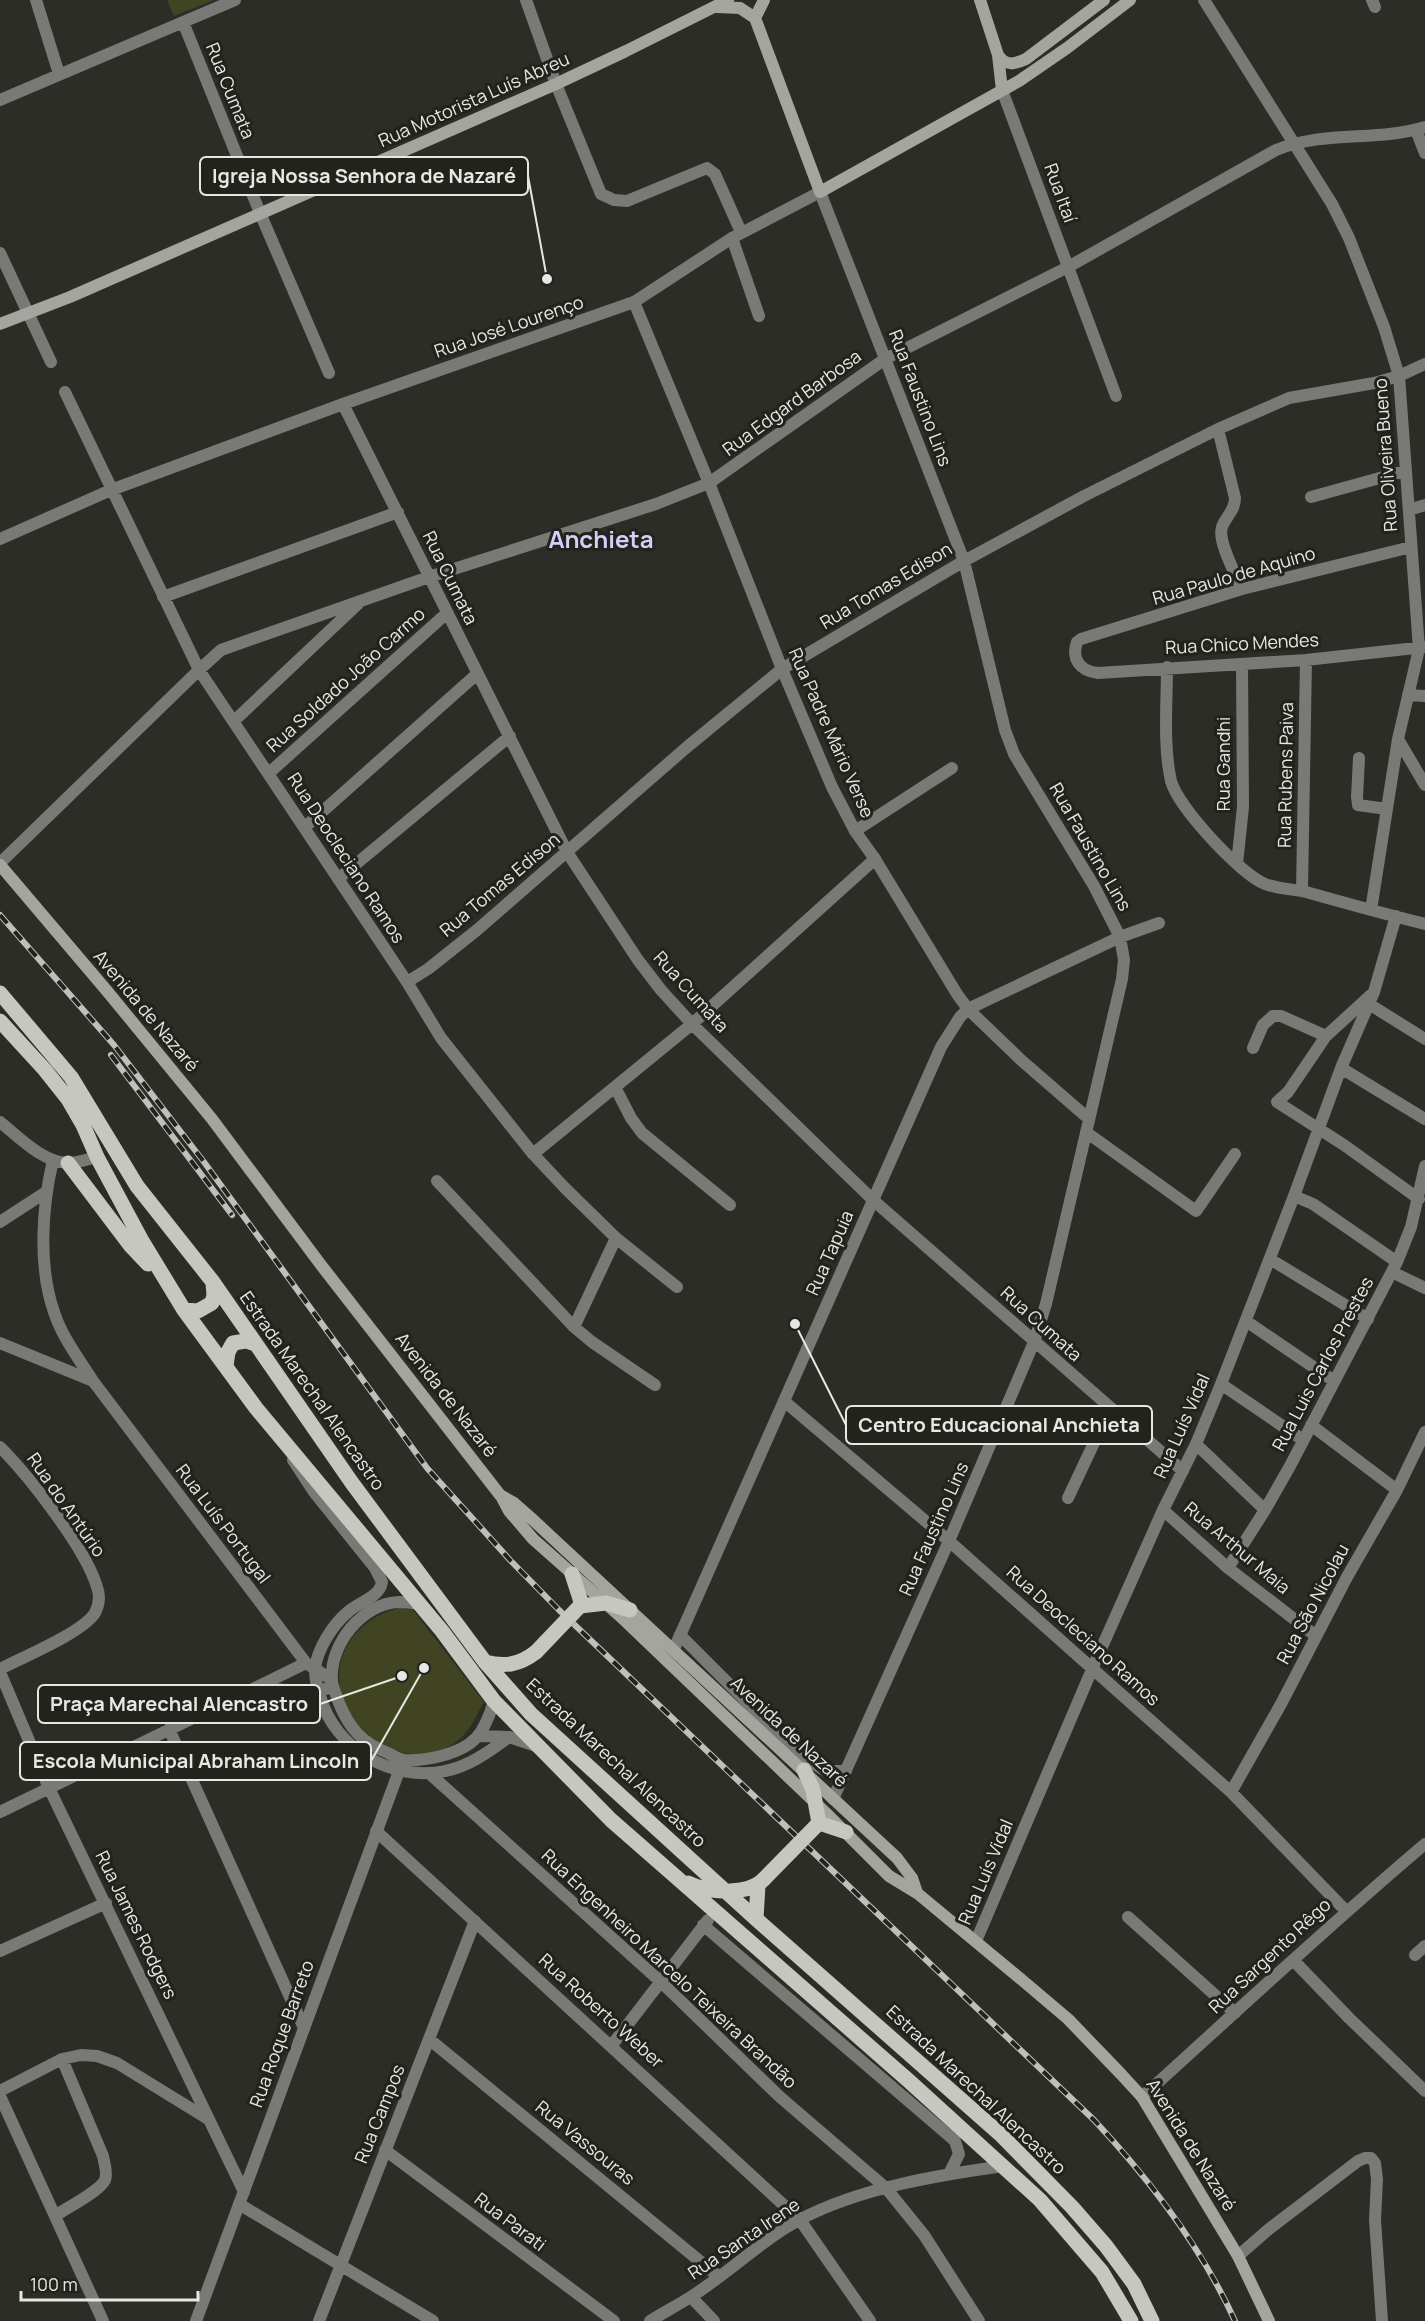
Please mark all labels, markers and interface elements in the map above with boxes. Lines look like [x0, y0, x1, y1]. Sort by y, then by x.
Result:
street label: Rua Cumata [201, 39, 261, 142]
street label: Rua Motorista Luís Abreu [374, 46, 573, 152]
callout: Igreja Nossa Senhora de Nazaré [200, 157, 528, 195]
street label: Rua Itaí [1039, 160, 1083, 226]
text: Igreja Nossa Senhora de Nazaré [212, 162, 516, 189]
street label: Rua José Lourenço [431, 289, 586, 363]
street label: Rua Faustino Lins [884, 326, 958, 469]
street label: Rua Edgard Barbosa [717, 344, 866, 461]
street label: Rua Oliveira Bueno [1368, 378, 1402, 533]
district label: Anchieta [548, 522, 654, 555]
street label: Rua Cumata [418, 527, 484, 629]
street label: Rua Tomas Edison [815, 536, 956, 634]
street label: Rua Paulo de Aquino [1150, 540, 1318, 610]
street label: Rua Soldado João Carmo [261, 602, 430, 757]
street label: Rua Chico Mendes [1164, 627, 1319, 659]
street label: Rua Padre Mário Verse [784, 644, 880, 821]
street label: Rua Rubens Paiva [1272, 702, 1298, 848]
street label: Rua Gandhi [1211, 717, 1235, 811]
street label: Rua Deocleciano Ramos [283, 768, 411, 947]
street label: Rua Faustino Lins [1044, 778, 1137, 915]
street label: Rua Tomas Edison [434, 827, 564, 942]
street label: Avenida de Nazaré [89, 944, 205, 1076]
street label: Rua Cumata [649, 946, 735, 1037]
street label: Rua Tapuia [800, 1206, 858, 1299]
street label: Rua Luis Carlos Prestes [1266, 1272, 1378, 1455]
street label: Rua Cumata [996, 1280, 1087, 1366]
street label: Estrada Marechal Alencastro [235, 1286, 391, 1495]
street label: Avenida de Nazaré [391, 1327, 503, 1462]
street label: Rua Luís Vidal [1147, 1369, 1215, 1482]
callout: Centro Educacional Anchieta [846, 1406, 1152, 1444]
text: Centro Educacional Anchieta [858, 1411, 1140, 1438]
street label: Rua do Antúrio [22, 1448, 112, 1561]
street label: Rua Faustino Lins [893, 1458, 973, 1599]
street label: Rua Luís Portugal [171, 1459, 277, 1588]
street label: Rua Arthur Maia [1180, 1496, 1296, 1599]
street label: Rua São Nicolau [1270, 1539, 1354, 1668]
street label: Rua Deocleciano Ramos [1002, 1560, 1166, 1711]
street label: Avenida de Nazaré [726, 1671, 853, 1792]
street label: Estrada Marechal Alencastro [522, 1672, 712, 1852]
callout: Praça Marechal Alencastro [38, 1685, 320, 1723]
text: Praça Marechal Alencastro [50, 1690, 308, 1717]
callout: Escola Municipal Abraham Lincoln [20, 1742, 371, 1780]
text: Escola Municipal Abraham Lincoln [33, 1747, 359, 1774]
street label: Rua Luís Vidal [952, 1815, 1018, 1928]
street label: Rua Engenheiro Marcelo Teixeira Brandão [537, 1843, 803, 2093]
street label: Rua James Rodgers [91, 1846, 183, 2003]
street label: Rua Sargento Rêgo [1203, 1892, 1336, 2018]
street label: Rua Roberto Weber [534, 1948, 670, 2073]
street label: Rua Roque Barreto [243, 1957, 319, 2111]
street label: Estrada Marechal Alencastro [882, 1999, 1072, 2179]
street label: Rua Campos [348, 2061, 410, 2167]
street label: Avenida de Nazaré [1141, 2074, 1242, 2215]
street label: Rua Vassouras [531, 2095, 640, 2190]
street label: Rua Parati [470, 2186, 551, 2256]
street label: Rua Santa Irene [683, 2192, 804, 2285]
scale bar [21, 2264, 198, 2302]
text: 100 m [30, 2272, 78, 2296]

